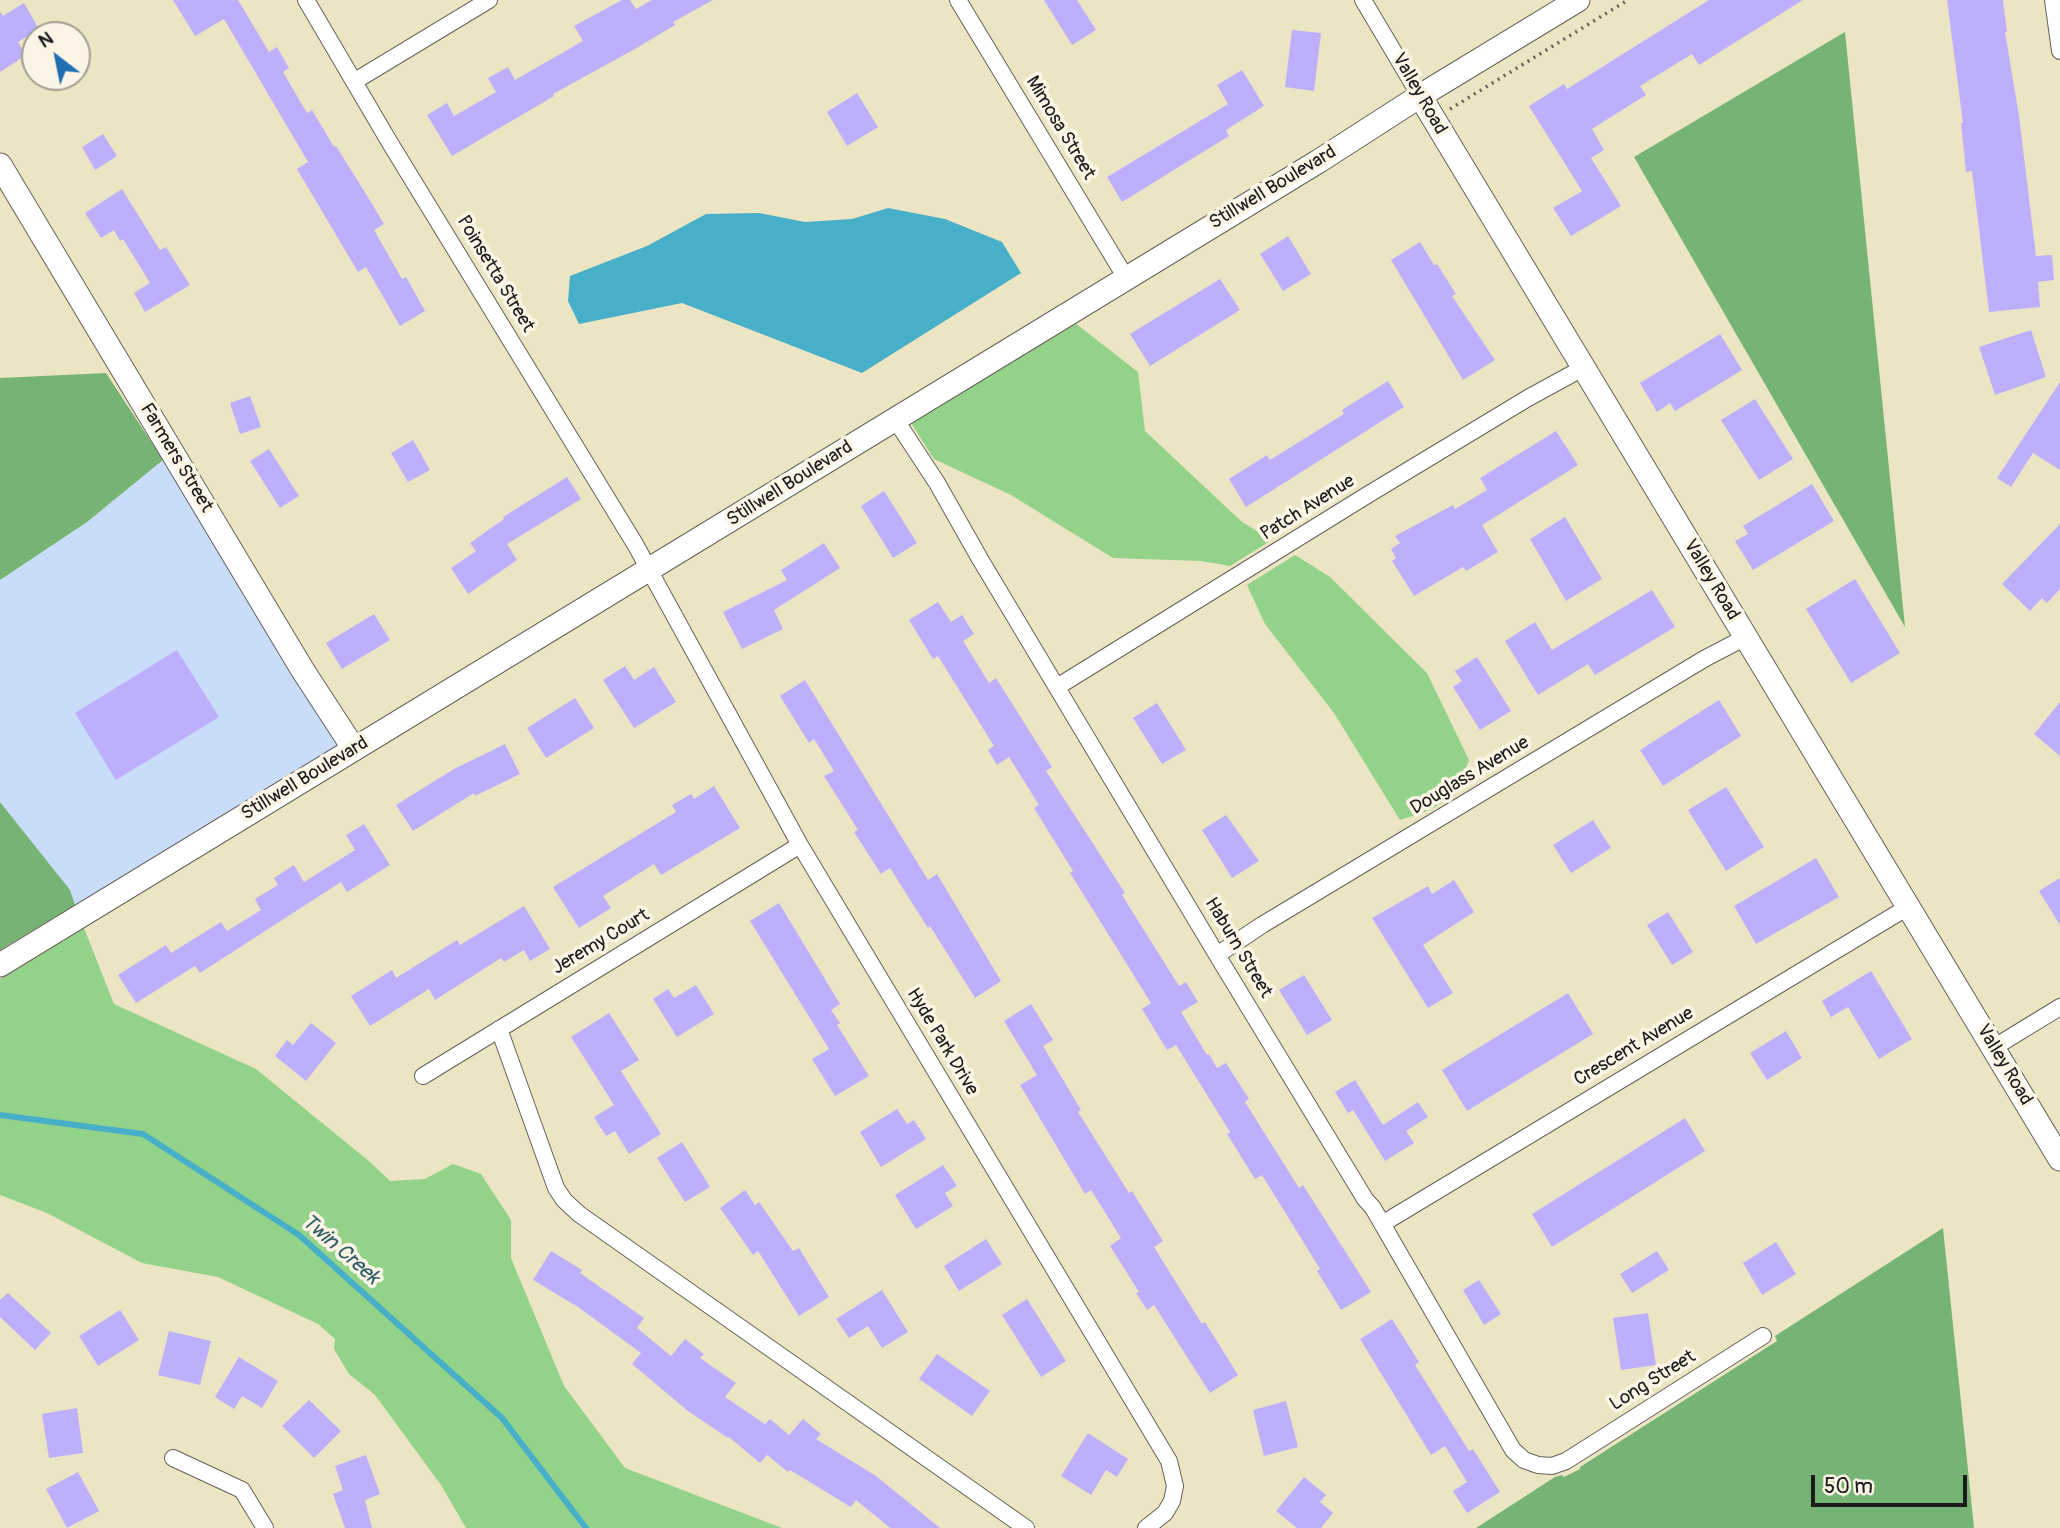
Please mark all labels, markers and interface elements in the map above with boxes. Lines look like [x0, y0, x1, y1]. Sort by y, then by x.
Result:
north arrow [21, 21, 91, 91]
text: N [34, 26, 58, 53]
street label: Valley Road [1387, 49, 1451, 139]
street label: Mimosa Street [1020, 72, 1100, 184]
street label: Stillwell Boulevard [1205, 141, 1341, 235]
street label: Poinsetta Street [451, 212, 539, 336]
street label: Farmers Street [135, 399, 217, 517]
street label: Stillwell Boulevard [723, 436, 857, 532]
street label: Patch Avenue [1257, 470, 1359, 546]
street label: Valley Road [1678, 535, 1744, 625]
street label: Stillwell Boulevard [237, 732, 373, 826]
street label: Douglass Avenue [1407, 732, 1533, 820]
street label: Haburn Street [1199, 894, 1277, 1002]
street label: Jeremy Court [548, 904, 654, 980]
street label: Hyde Park Drive [901, 984, 983, 1100]
street label: Crescent Avenue [1570, 1002, 1698, 1092]
street label: Valley Road [1971, 1020, 2037, 1110]
water label: Twin Creek [296, 1209, 384, 1291]
street label: Long Street [1606, 1346, 1700, 1416]
scale bar [1815, 1462, 1971, 1506]
text: 50 m [1824, 1473, 1873, 1500]

